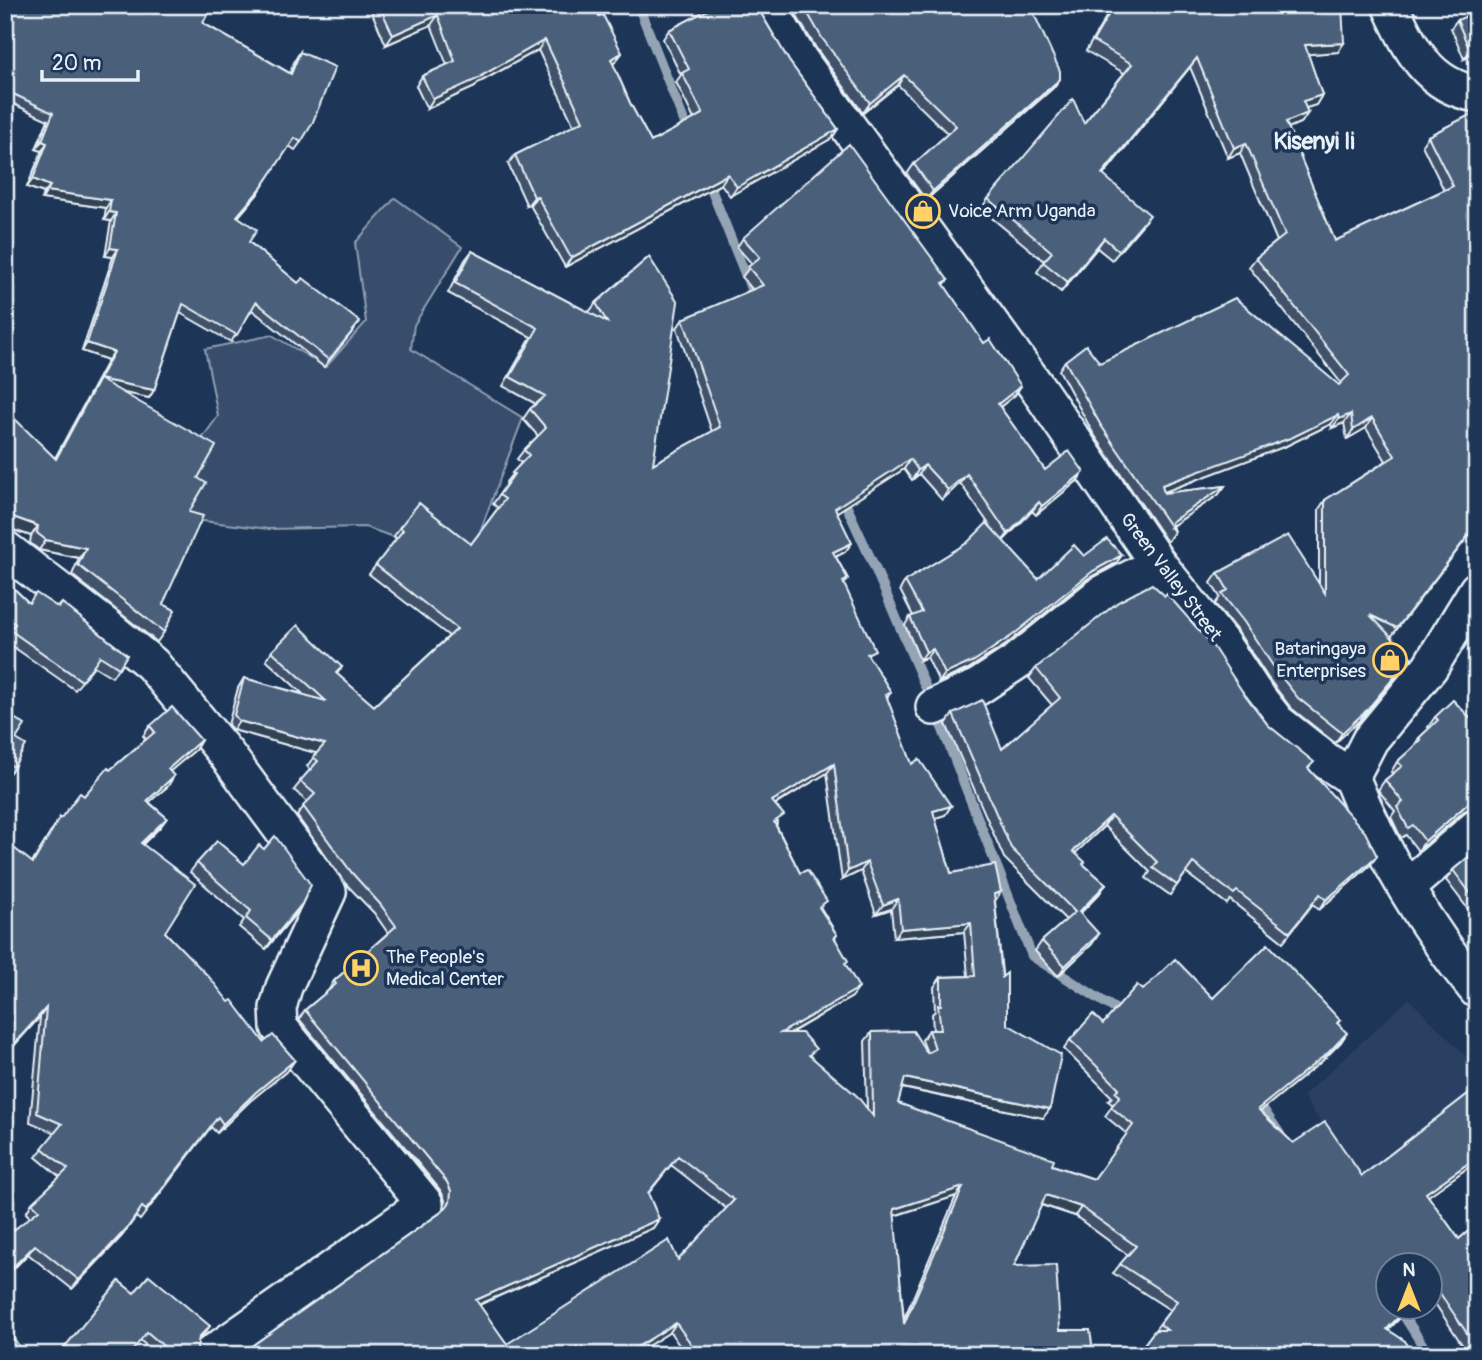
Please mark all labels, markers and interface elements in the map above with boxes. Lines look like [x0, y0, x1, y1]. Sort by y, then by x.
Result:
scale bar [42, 38, 138, 82]
text: 20 m [52, 50, 101, 77]
district label: Kisenyi Ii [1273, 127, 1355, 156]
shop icon: Voice Arm Uganda [904, 192, 942, 230]
place label: Voice Arm Uganda [948, 199, 1096, 223]
street label: Green Valley Street [1115, 508, 1227, 646]
place label: Bataringaya Enterprises [1274, 637, 1366, 683]
shop icon: Bataringaya Enterprises [1371, 641, 1409, 679]
place label: The People's Medical Center [386, 945, 504, 991]
hospital icon: The People's Medical Center [342, 949, 380, 987]
north arrow [1374, 1252, 1444, 1322]
text: N [1403, 1258, 1416, 1282]

